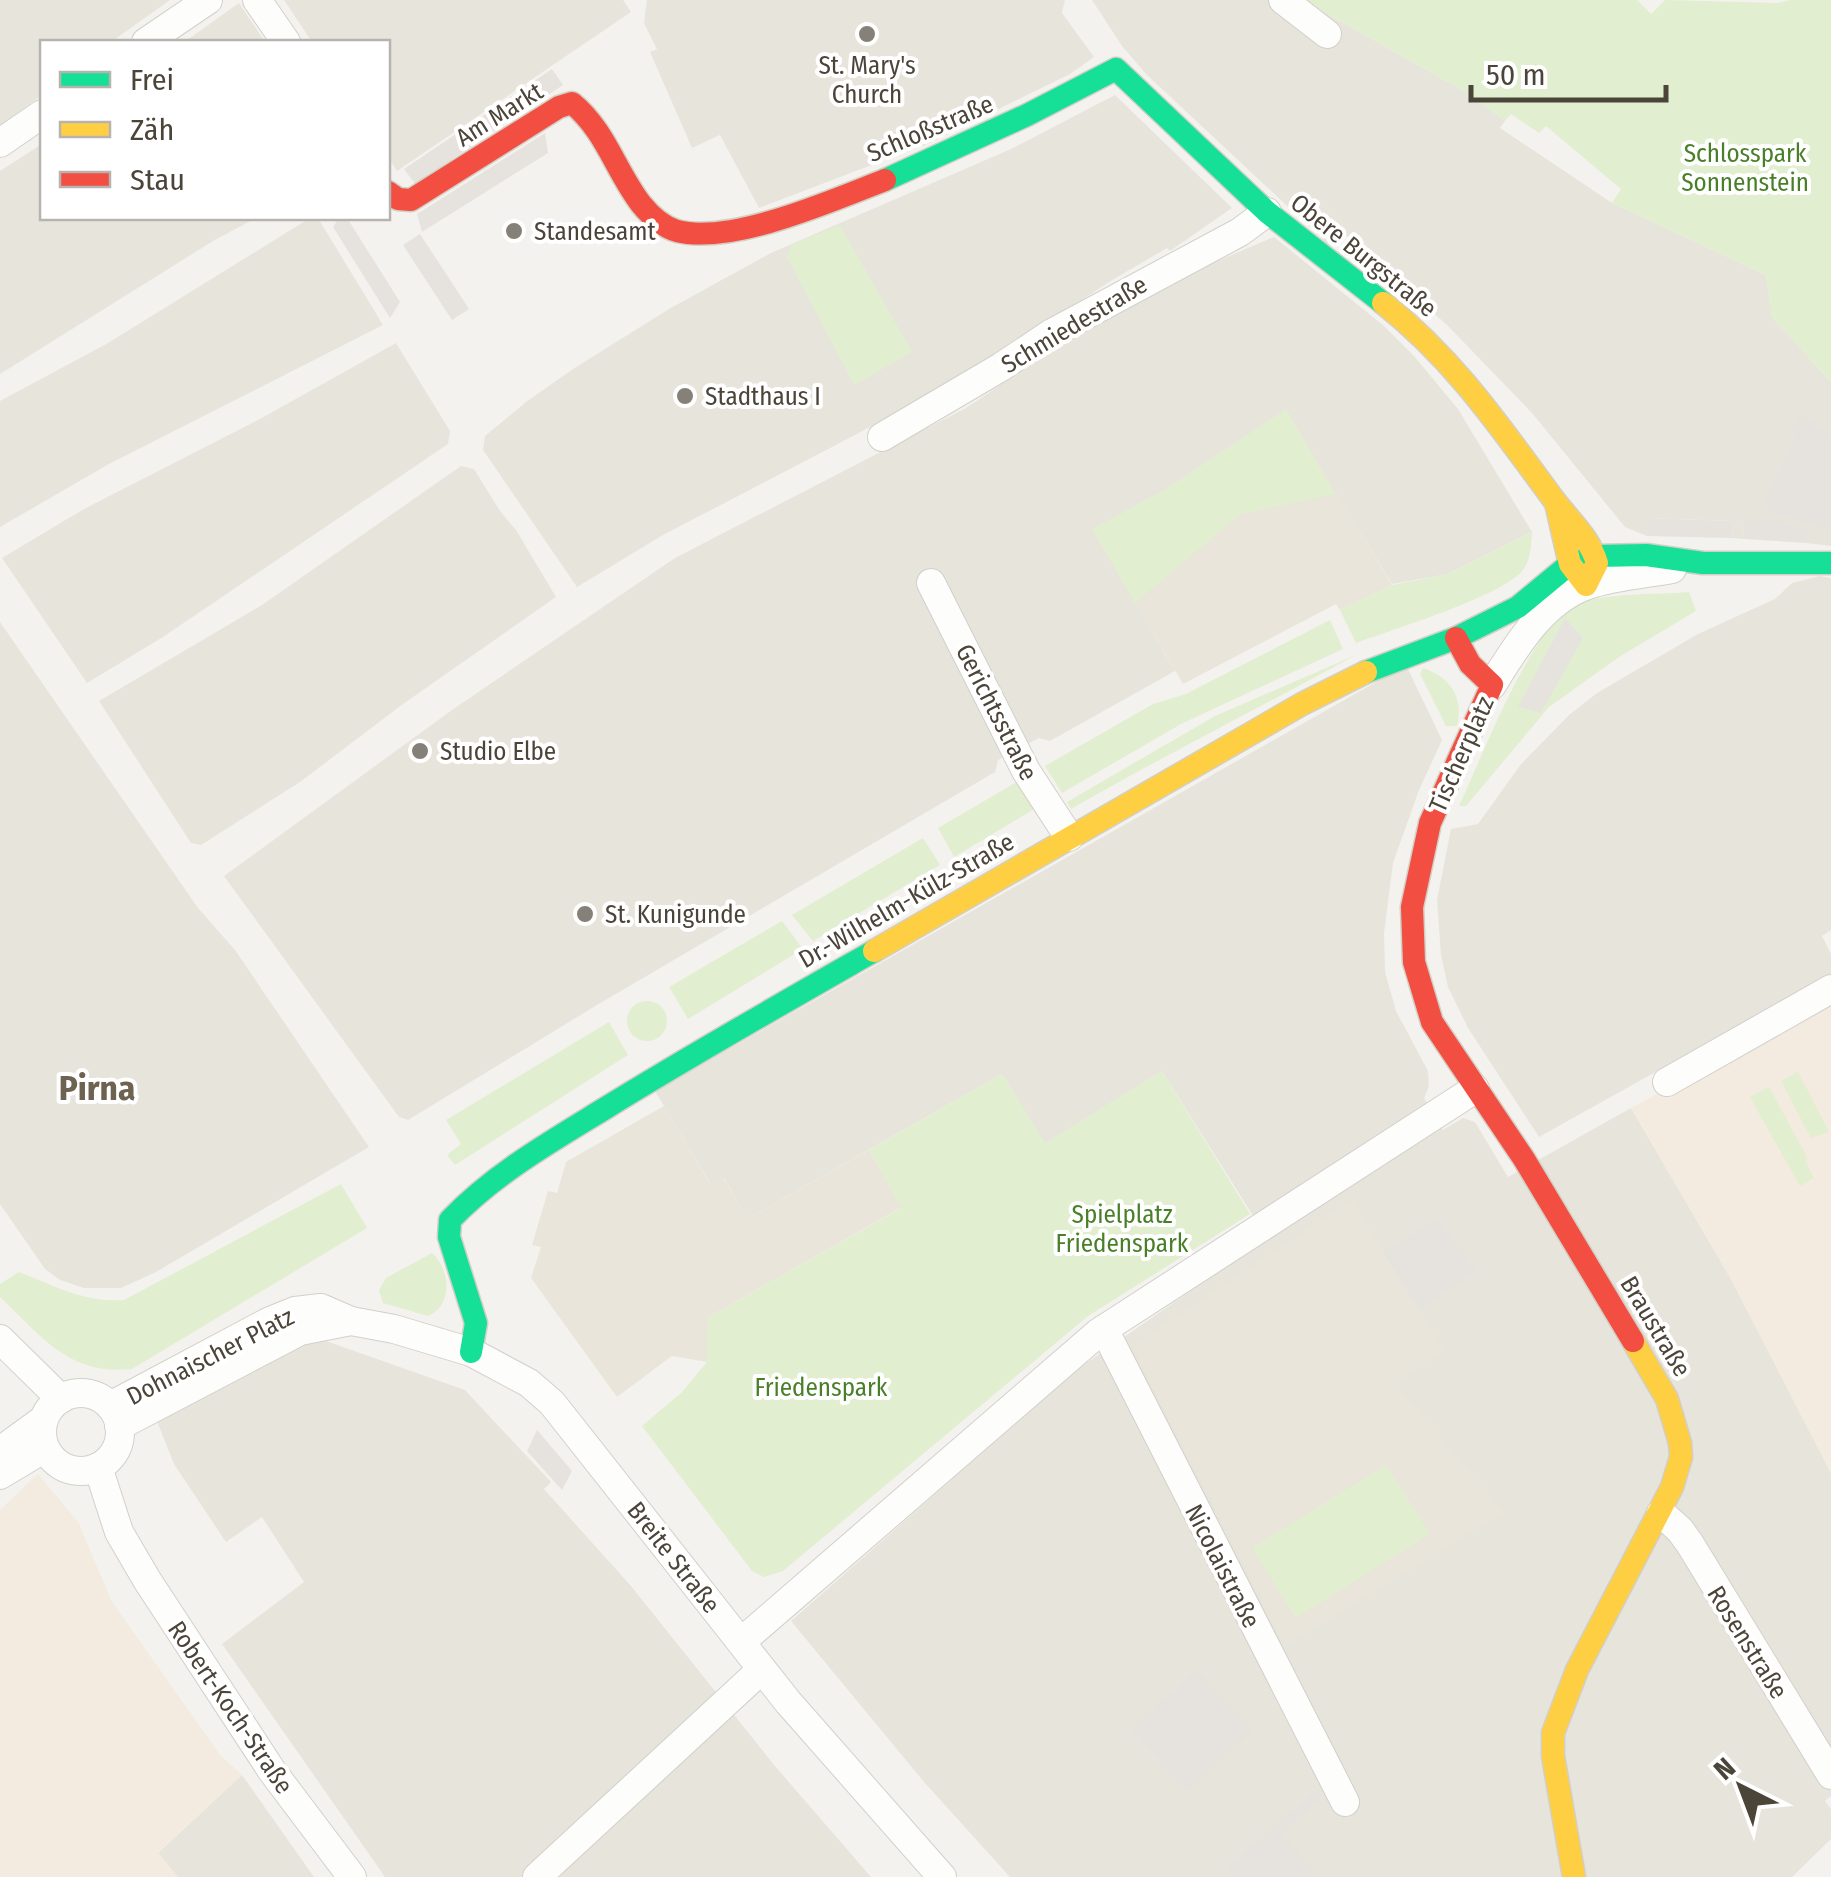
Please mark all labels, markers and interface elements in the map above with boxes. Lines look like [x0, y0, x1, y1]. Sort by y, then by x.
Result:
marker: St. Mary's Church [856, 23, 878, 45]
legend [40, 40, 390, 220]
scale bar [1471, 40, 1666, 102]
place label: St. Mary's Church [818, 51, 916, 110]
text: 50 m [1486, 57, 1546, 93]
text: Frei [130, 62, 174, 98]
street label: Am Markt [451, 76, 549, 153]
street label: Schloßstraße [863, 89, 998, 169]
text: Zäh [130, 112, 174, 148]
park label: Schlosspark Sonnenstein [1681, 139, 1809, 198]
text: Stau [130, 162, 185, 198]
street label: Obere Burgstraße [1284, 188, 1442, 324]
place label: Standesamt [534, 217, 657, 247]
marker: Standesamt [503, 220, 525, 242]
street label: Schmiedestraße [996, 270, 1153, 380]
place label: Stadthaus I [705, 382, 821, 412]
marker: Stadthaus I [674, 385, 696, 407]
street label: Gerichtsstraße [949, 639, 1043, 786]
street label: Tischerplatz [1423, 692, 1501, 817]
place label: Studio Elbe [440, 737, 556, 767]
marker: Studio Elbe [409, 740, 431, 762]
street label: Dr.-Wilhelm-Külz-Straße [794, 827, 1019, 975]
place label: St. Kunigunde [605, 900, 746, 930]
marker: St. Kunigunde [574, 903, 596, 925]
district label: Pirna [59, 1067, 135, 1109]
park label: Spielplatz Friedenspark [1056, 1200, 1189, 1259]
street label: Braustraße [1614, 1271, 1697, 1382]
street label: Dohnaischer Platz [122, 1302, 299, 1412]
park label: Friedenspark [755, 1373, 888, 1403]
street label: Breite Straße [620, 1496, 726, 1619]
street label: Nicolaistraße [1178, 1500, 1266, 1633]
street label: Rosenstraße [1701, 1581, 1794, 1704]
street label: Robert-Koch-Straße [161, 1616, 299, 1800]
north arrow [1691, 1737, 1791, 1837]
text: N [1707, 1751, 1742, 1787]

